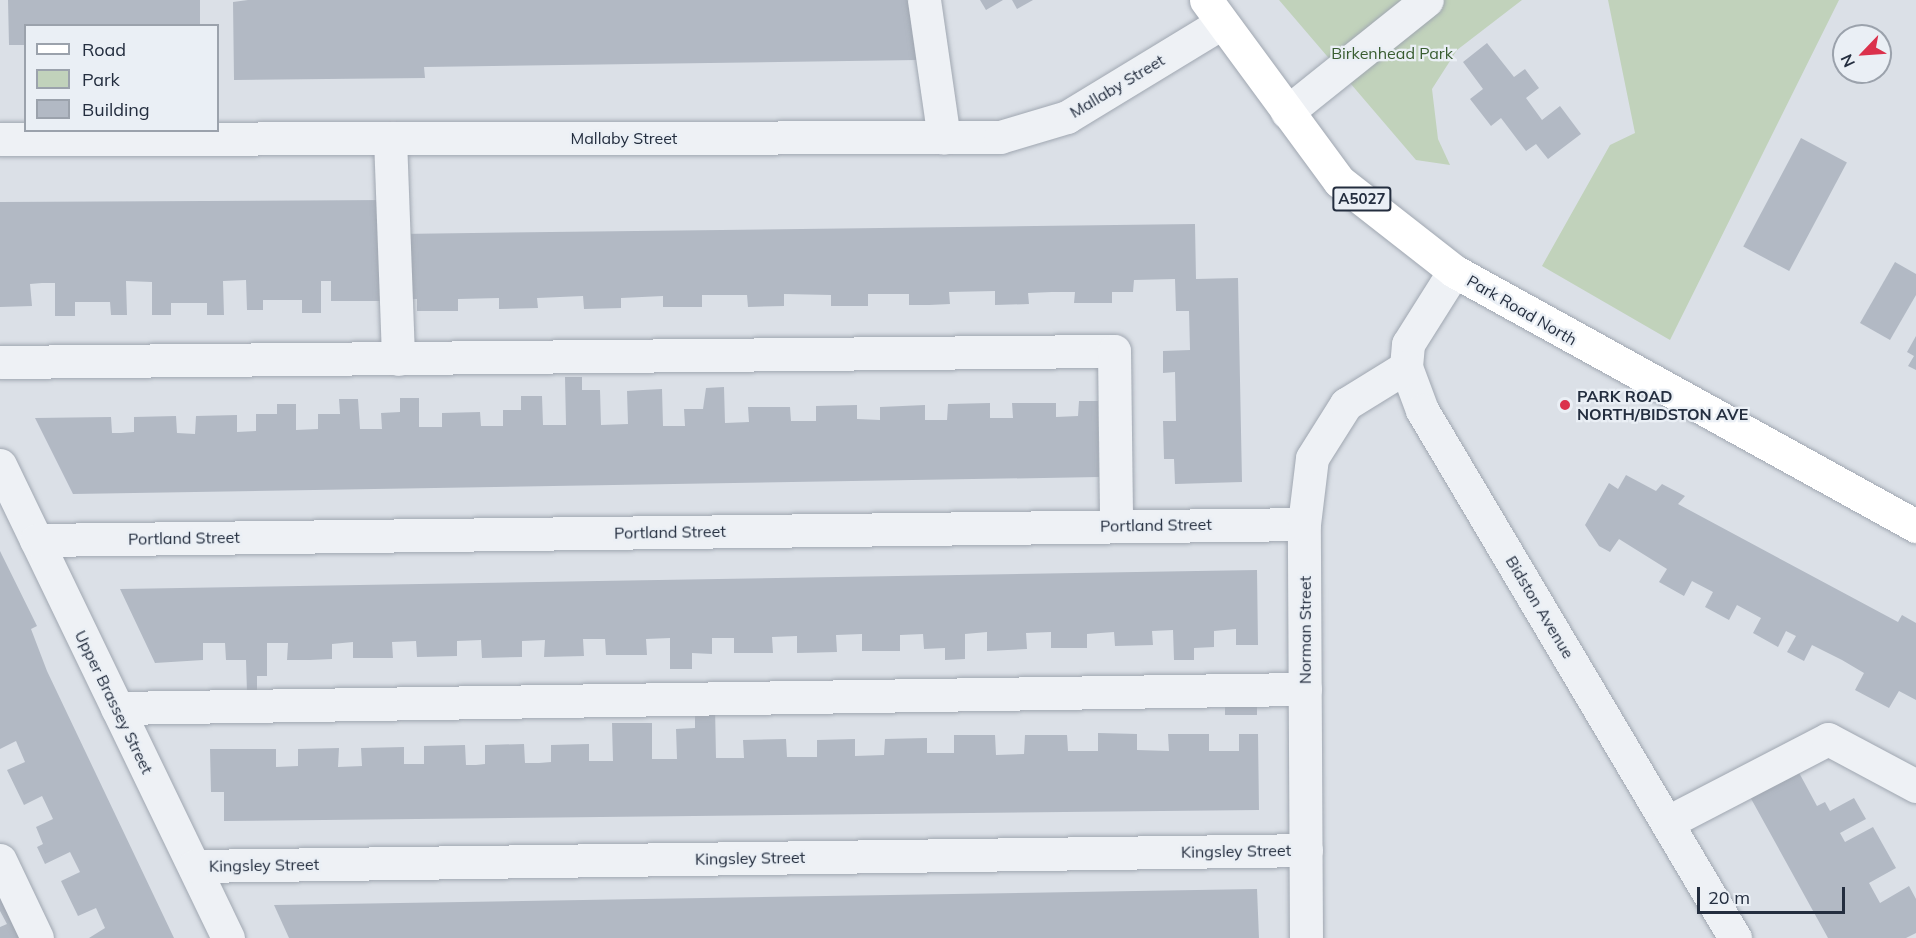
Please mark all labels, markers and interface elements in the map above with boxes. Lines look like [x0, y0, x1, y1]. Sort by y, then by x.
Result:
legend [24, 24, 219, 132]
north arrow [1832, 24, 1892, 84]
text: Road [82, 38, 126, 61]
park label: Birkenhead Park [1331, 43, 1453, 63]
street label: Mallaby Street [1066, 50, 1168, 122]
text: N [1836, 51, 1859, 70]
text: Park [82, 68, 120, 91]
text: Building [82, 98, 150, 121]
street label: Mallaby Street [571, 128, 677, 148]
road number: A5027 [1332, 187, 1392, 211]
street label: Park Road North [1464, 271, 1580, 349]
place label: PARK ROAD NORTH/BIDSTON AVE [1577, 386, 1748, 424]
marker: PARK ROAD NORTH/BIDSTON AVE [1558, 398, 1572, 412]
street label: Portland Street [1100, 514, 1212, 536]
street label: Portland Street [614, 521, 726, 543]
street label: Portland Street [128, 527, 240, 549]
street label: Bidston Avenue [1502, 552, 1578, 662]
street label: Norman Street [1295, 576, 1315, 684]
street label: Upper Brassey Street [71, 627, 157, 777]
street label: Kingsley Street [1181, 840, 1291, 862]
street label: Kingsley Street [695, 847, 805, 869]
street label: Kingsley Street [209, 854, 319, 876]
scale bar [1700, 875, 1848, 913]
text: 20 m [1708, 886, 1750, 909]

